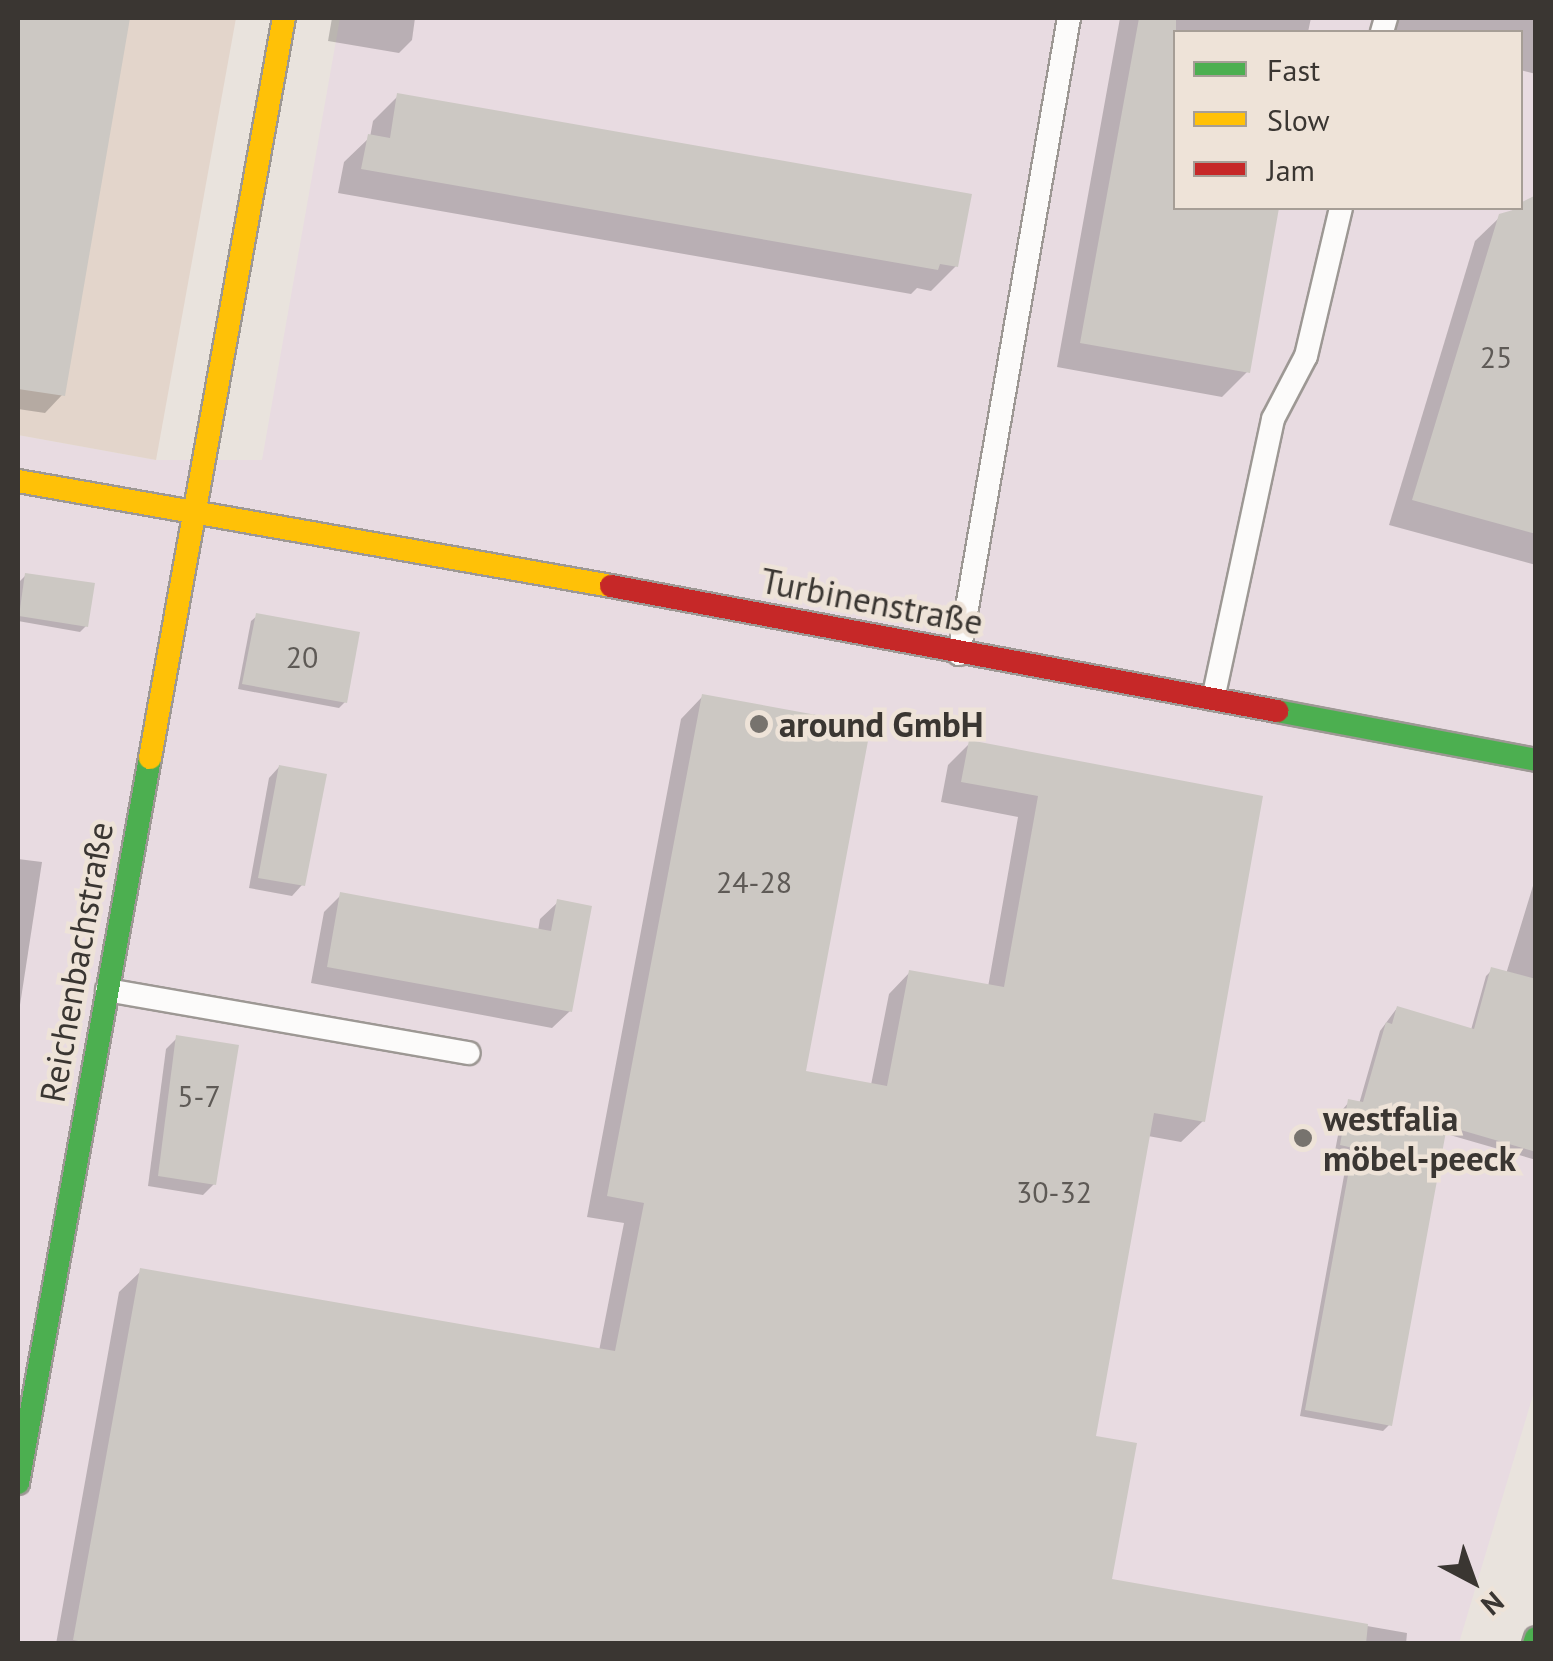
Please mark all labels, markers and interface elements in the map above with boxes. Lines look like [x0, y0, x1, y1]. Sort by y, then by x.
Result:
legend [1173, 30, 1523, 210]
text: Fast [1267, 50, 1320, 89]
text: Slow [1267, 100, 1330, 139]
text: Jam [1267, 150, 1315, 189]
house number: 25 [1480, 339, 1512, 375]
street label: Turbinenstraße [757, 559, 987, 643]
house number: 20 [286, 639, 318, 675]
place label: around GmbH [779, 703, 984, 745]
marker: around GmbH [748, 713, 770, 735]
street label: Reichenbachstraße [31, 819, 121, 1105]
house number: 24-28 [716, 864, 792, 900]
house number: 5-7 [177, 1078, 221, 1114]
place label: westfalia möbel-peeck [1323, 1097, 1516, 1179]
marker: westfalia möbel-peeck [1292, 1127, 1314, 1149]
house number: 30-32 [1016, 1174, 1092, 1210]
north arrow [1423, 1531, 1523, 1631]
text: N [1474, 1584, 1512, 1624]

